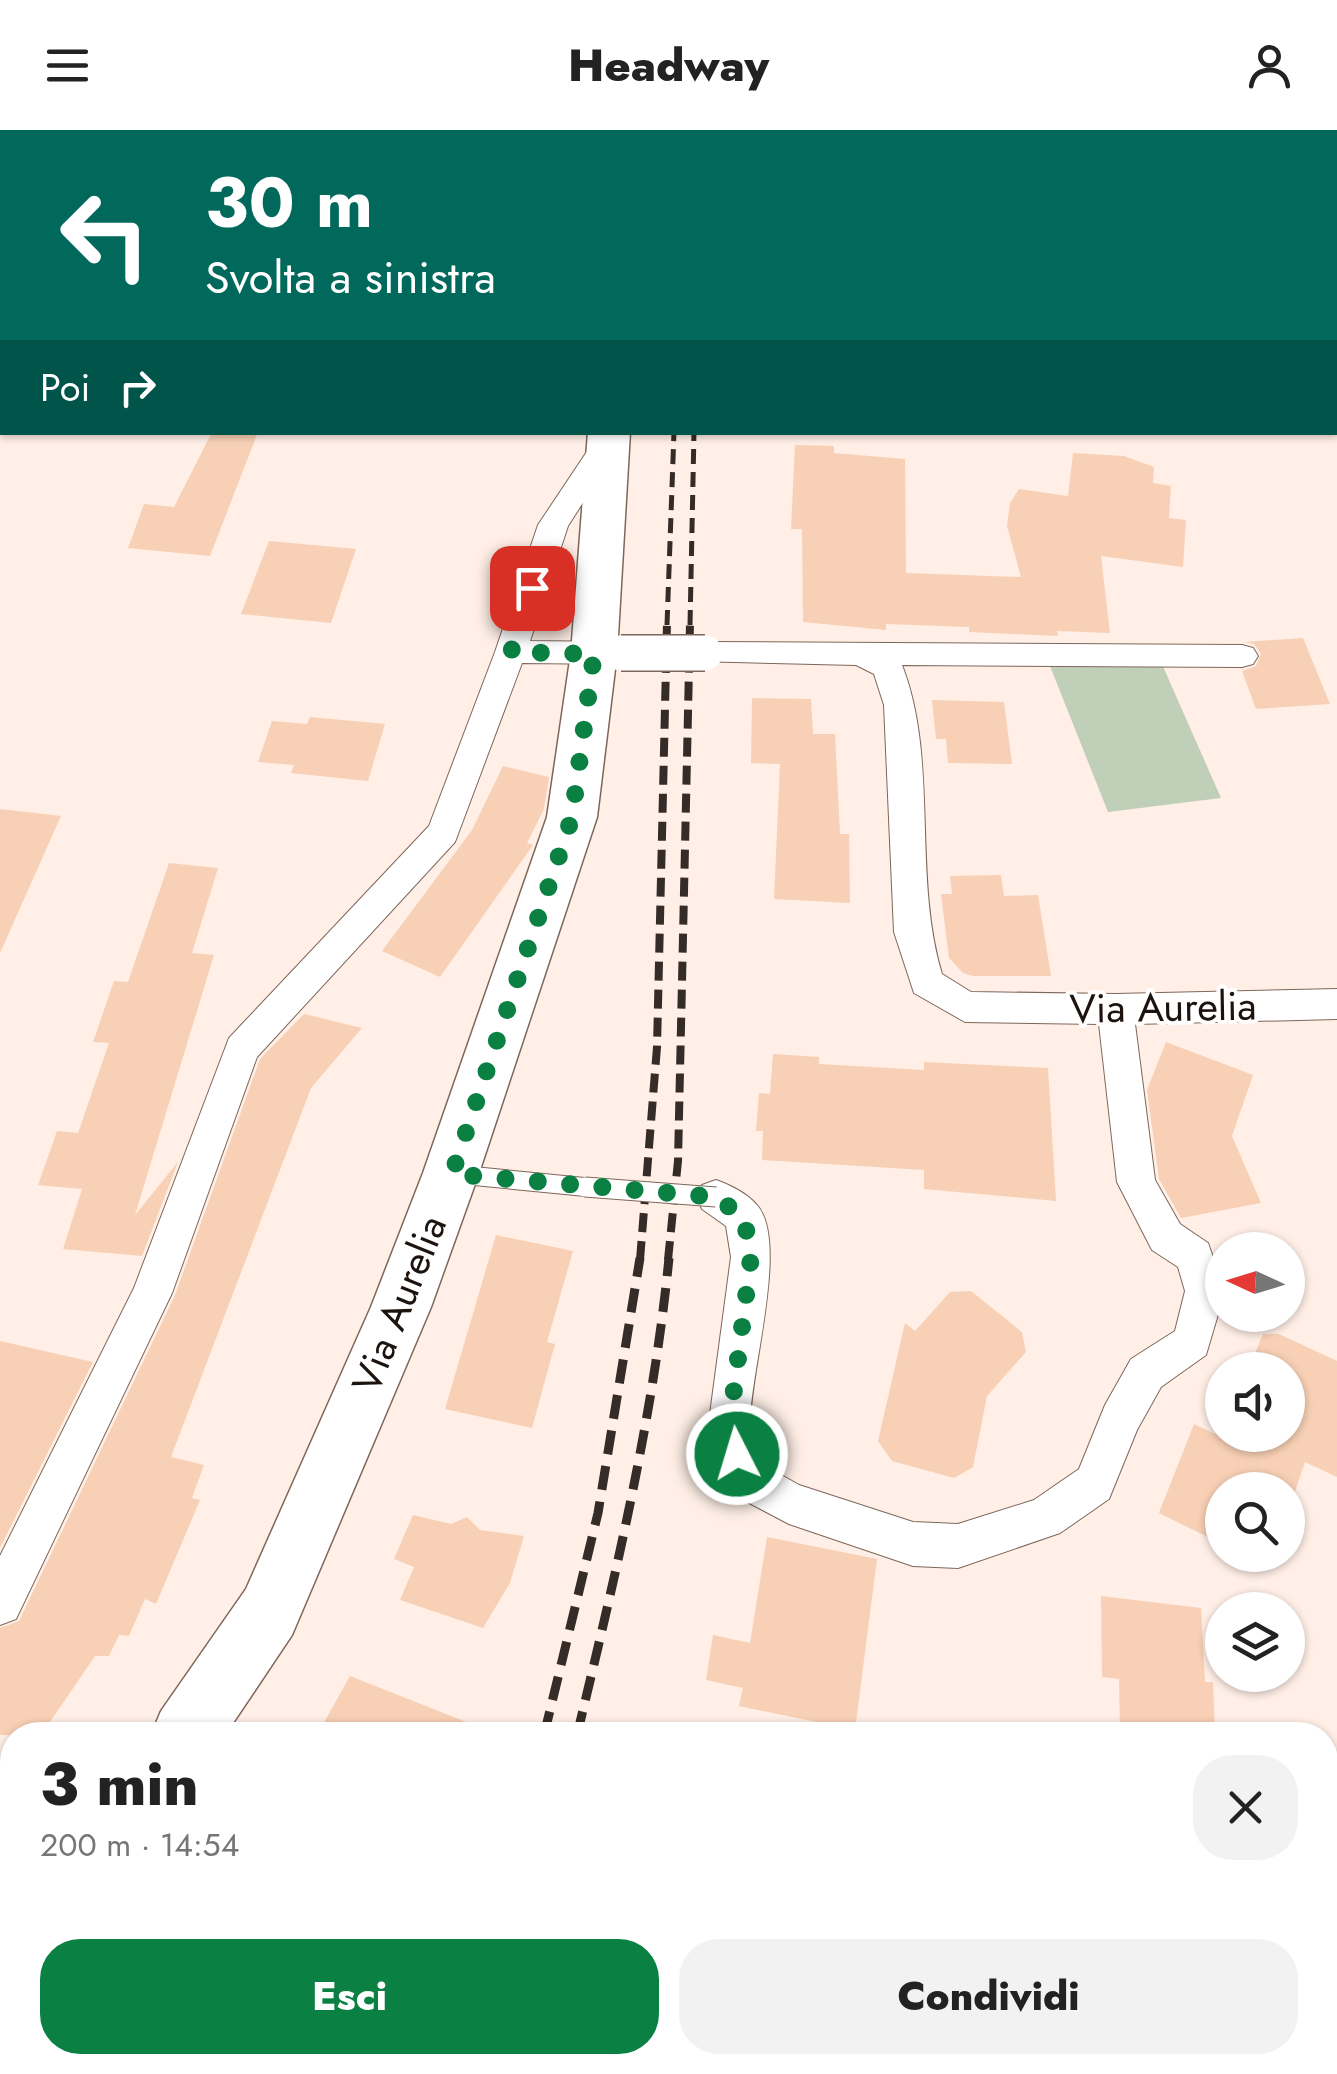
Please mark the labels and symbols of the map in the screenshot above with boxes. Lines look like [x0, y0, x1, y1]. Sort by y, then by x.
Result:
pin [490, 546, 575, 631]
street label: Via Aurelia [1069, 976, 1257, 1038]
street label: Via Aurelia [337, 1206, 461, 1402]
north arrow [1205, 1232, 1305, 1332]
position arrow [685, 1402, 789, 1506]

